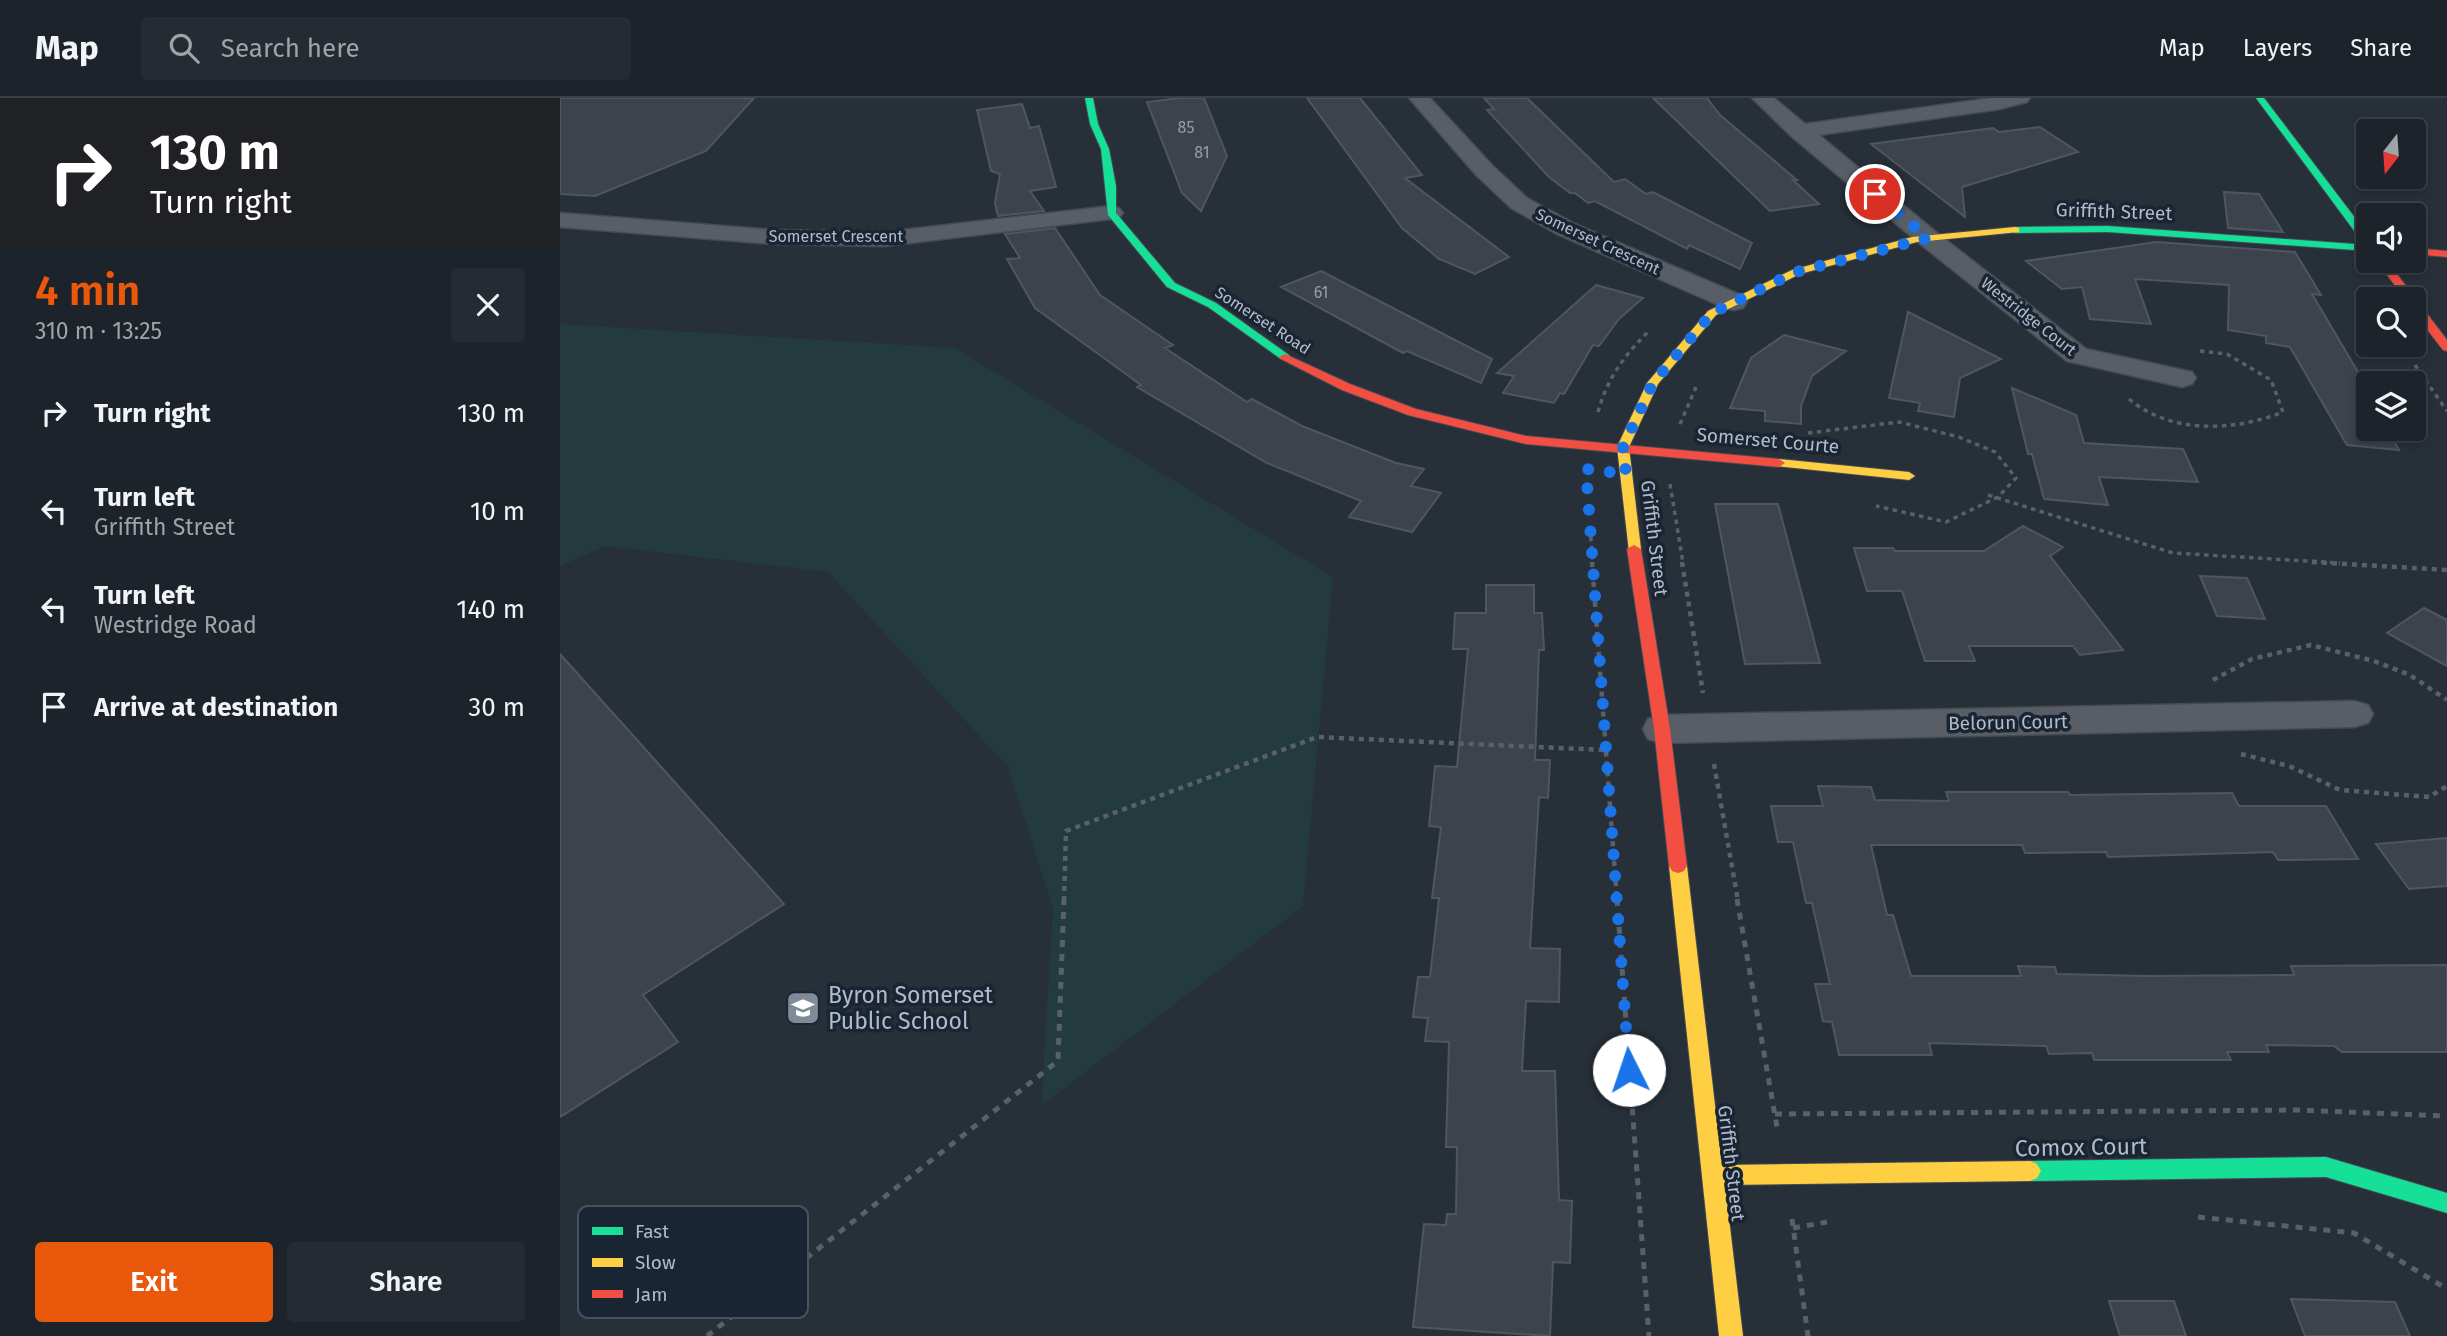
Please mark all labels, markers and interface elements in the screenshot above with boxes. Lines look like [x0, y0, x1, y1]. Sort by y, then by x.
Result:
search box [141, 17, 631, 80]
text: Map [35, 28, 99, 68]
icon: search [165, 29, 203, 67]
text: Search here [221, 33, 360, 64]
text: Map [2159, 34, 2205, 62]
text: Layers [2243, 34, 2312, 62]
text: Share [2350, 34, 2412, 62]
house number: 85 [1178, 118, 1194, 137]
north arrow [2356, 119, 2426, 189]
map controls [2356, 119, 2426, 441]
text: 130 m [150, 123, 280, 182]
icon: right [35, 126, 126, 217]
house number: 81 [1194, 143, 1210, 162]
pin [1845, 164, 1905, 224]
icon: arrive [1856, 175, 1894, 213]
text: Turn right [150, 183, 292, 221]
street label: Griffith Street [2055, 198, 2173, 225]
button: sound [2356, 203, 2426, 273]
street label: Somerset Crescent [1533, 204, 1663, 279]
street label: Somerset Crescent [769, 227, 903, 246]
text: 4 min [35, 266, 140, 316]
button: close [451, 268, 525, 342]
street label: Westridge Court [1977, 273, 2080, 360]
street label: Somerset Road [1212, 283, 1314, 358]
house number: 61 [1314, 283, 1328, 302]
button: search [2356, 287, 2426, 357]
text: 310 m · 13:25 [35, 317, 162, 345]
button: layers [2356, 371, 2426, 441]
icon: right [35, 394, 73, 432]
text: Turn right [94, 398, 211, 429]
text: 130 m [457, 398, 525, 429]
street label: Somerset Courte [1696, 423, 1840, 458]
street label: Griffith Street [1636, 479, 1673, 597]
text: Turn left [94, 482, 195, 513]
icon: left [35, 492, 73, 530]
text: 10 m [470, 496, 525, 527]
text: Griffith Street [94, 513, 235, 541]
text: Turn left [94, 580, 195, 611]
icon: left [35, 590, 73, 628]
text: 140 m [456, 594, 525, 625]
text: Westridge Road [94, 611, 257, 639]
icon: arrive [35, 688, 73, 726]
text: Arrive at destination [94, 692, 338, 723]
text: 30 m [468, 692, 525, 723]
street label: Belorun Court [1948, 710, 2068, 735]
place label: Byron Somerset Public School [828, 981, 994, 1035]
school or university icon: Byron Somerset Public School [784, 989, 822, 1027]
position arrow [1592, 1033, 1666, 1107]
street label: Griffith Street [1713, 1104, 1750, 1222]
street label: Comox Court [2015, 1132, 2148, 1162]
legend [578, 1206, 808, 1318]
text: Fast [635, 1220, 669, 1243]
button: Exit [35, 1242, 273, 1322]
button: Share [287, 1242, 525, 1322]
text: Slow [635, 1251, 676, 1274]
text: Jam [635, 1283, 667, 1306]

